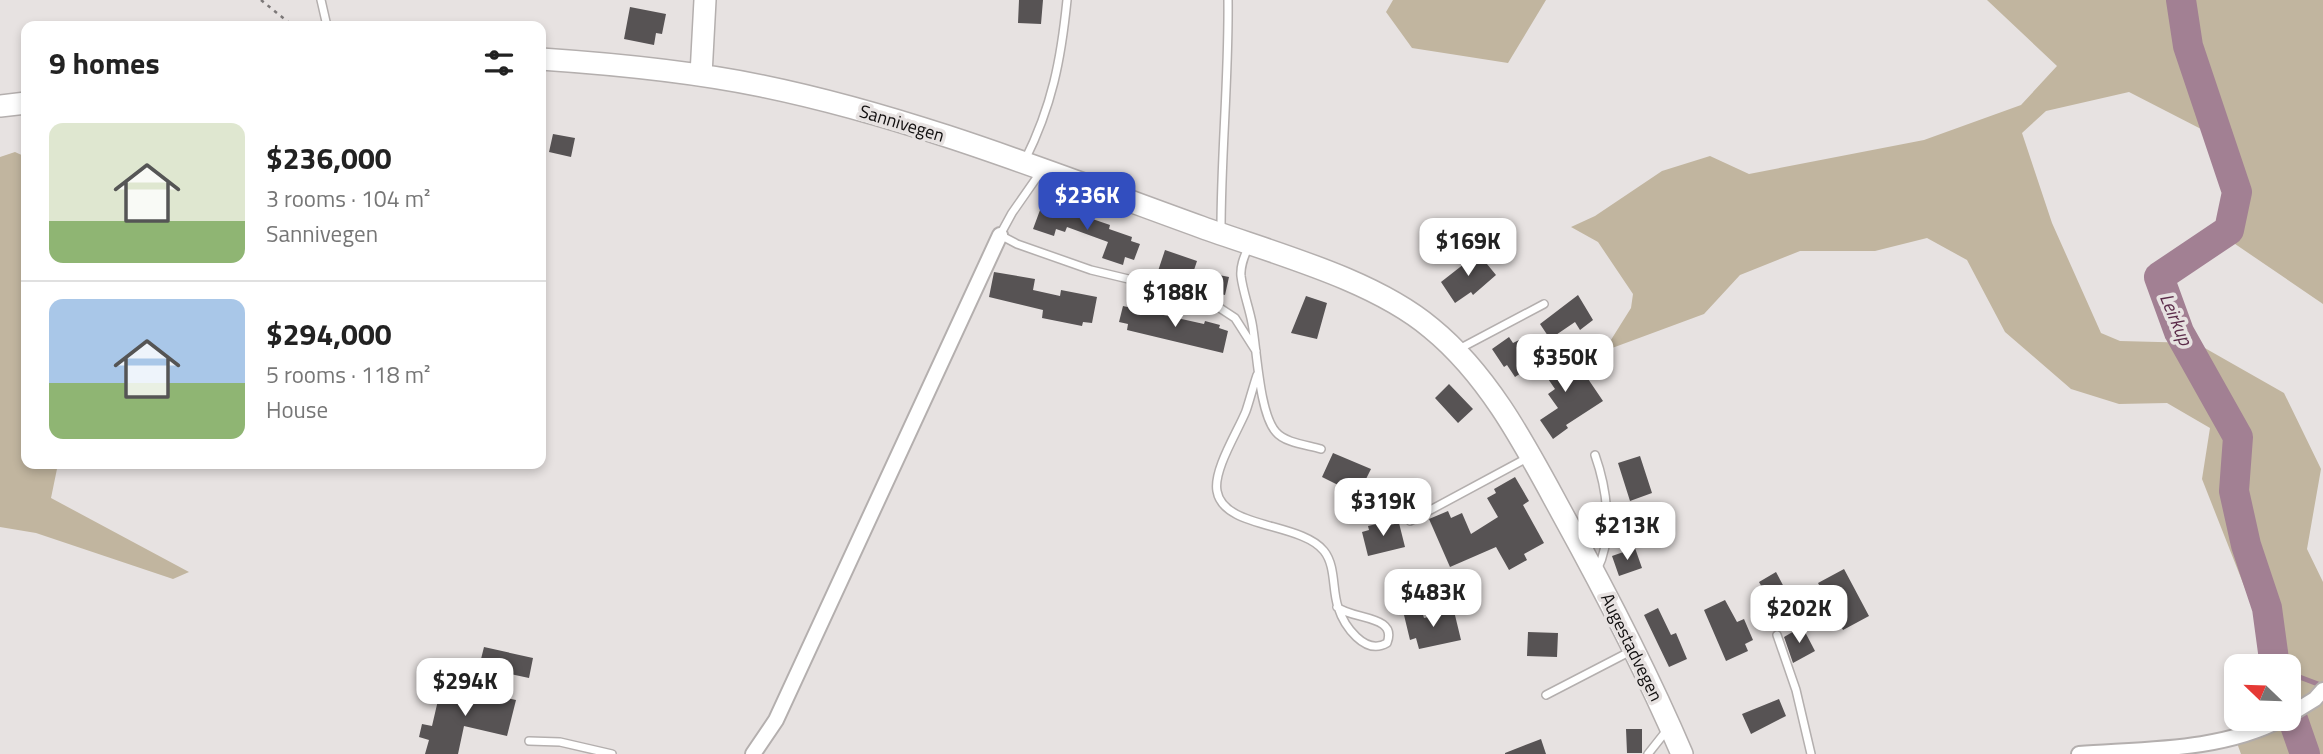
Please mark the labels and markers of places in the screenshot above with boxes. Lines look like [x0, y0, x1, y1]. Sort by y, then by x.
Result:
pin: $236K [1038, 173, 1136, 232]
pin: $169K [1419, 218, 1517, 278]
pin: $188K [1126, 270, 1224, 329]
pin: $350K [1516, 334, 1614, 394]
pin: $319K [1334, 478, 1432, 538]
pin: $213K [1578, 503, 1676, 562]
pin: $483K [1384, 570, 1482, 629]
pin: $202K [1750, 586, 1848, 645]
pin: $294K [416, 658, 514, 718]

